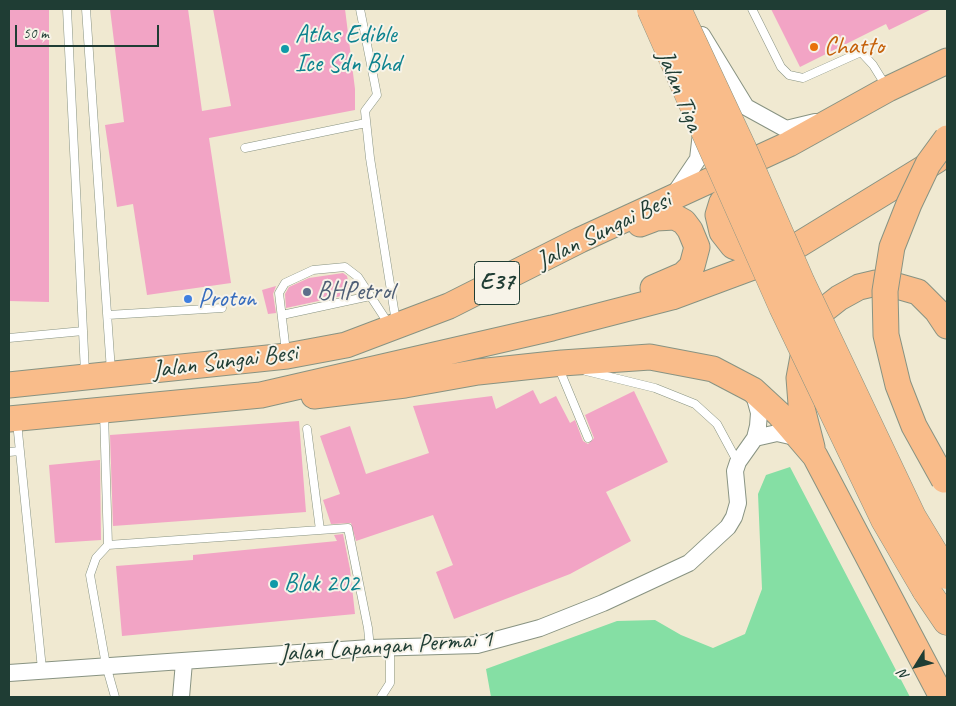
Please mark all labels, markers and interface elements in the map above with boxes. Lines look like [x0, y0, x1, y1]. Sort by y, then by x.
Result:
scale bar [18, 15, 161, 47]
place label: Atlas Edible Ice Sdn Bhd [295, 20, 401, 79]
text: 50 m [23, 24, 49, 43]
place label: Chatto [824, 32, 884, 62]
marker: Chatto [808, 41, 820, 53]
marker: Atlas Edible Ice Sdn Bhd [279, 43, 291, 55]
street label: Jalan Tiga [649, 46, 709, 136]
street label: Jalan Sungai Besi [532, 186, 676, 276]
road number: E37 [474, 262, 520, 304]
place label: BHPetrol [317, 277, 394, 307]
place label: Proton [198, 284, 256, 314]
marker: BHPetrol [301, 286, 313, 298]
marker: Proton [182, 293, 194, 305]
street label: Jalan Sungai Besi [151, 338, 299, 386]
place label: Blok 202 [284, 569, 359, 599]
marker: Blok 202 [268, 578, 280, 590]
street label: Jalan Lapangan Permai 1 [278, 625, 494, 669]
north arrow [891, 641, 941, 691]
text: N [894, 667, 913, 684]

